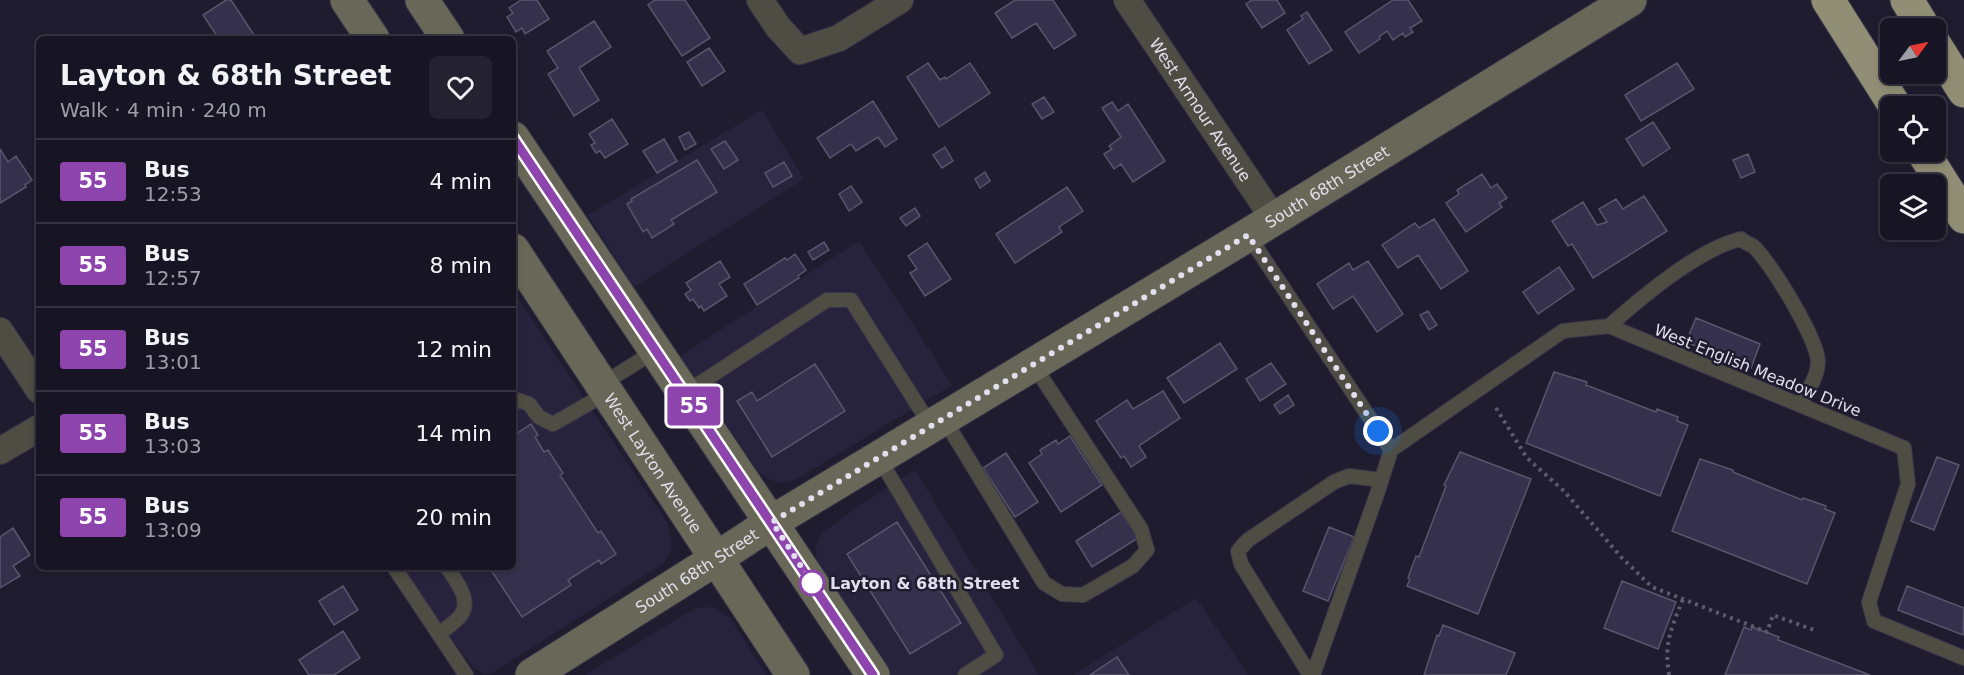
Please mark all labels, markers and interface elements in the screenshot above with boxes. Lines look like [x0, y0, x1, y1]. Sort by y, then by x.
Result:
north arrow [1880, 18, 1946, 84]
map controls [1880, 18, 1946, 240]
street label: West Armour Avenue [1145, 35, 1255, 185]
button: heart [429, 56, 492, 119]
text: Layton & 68th Street [60, 59, 391, 92]
button: locate [1880, 96, 1946, 162]
text: Walk · 4 min · 240 m [60, 98, 267, 122]
street label: South 68th Street [1262, 142, 1393, 232]
text: Bus [144, 157, 190, 182]
text: 55 [78, 169, 108, 193]
text: 4 min [430, 169, 492, 194]
button: layers [1880, 174, 1946, 240]
text: 12:53 [144, 182, 202, 206]
text: Bus [144, 241, 190, 266]
text: 55 [78, 253, 108, 277]
text: 8 min [430, 253, 492, 278]
text: 12:57 [144, 266, 202, 290]
street label: West English Meadow Drive [1652, 320, 1864, 421]
text: Bus [144, 325, 190, 350]
text: 55 [78, 337, 108, 361]
text: 12 min [416, 337, 492, 362]
text: 13:01 [144, 350, 202, 374]
line badge: 55 [667, 386, 721, 426]
street label: West Layton Avenue [600, 390, 706, 537]
text: 55 [679, 394, 709, 418]
text: Bus [144, 409, 190, 434]
your location [1363, 416, 1393, 446]
text: 55 [78, 421, 108, 445]
text: 14 min [416, 421, 492, 446]
text: 13:03 [144, 434, 202, 458]
text: Bus [144, 493, 190, 518]
text: 55 [78, 505, 108, 529]
text: 20 min [416, 505, 492, 530]
text: 13:09 [144, 518, 202, 542]
street label: South 68th Street [632, 525, 762, 617]
marker: Layton & 68th Street [799, 570, 825, 596]
place label: Layton & 68th Street [830, 574, 1020, 593]

